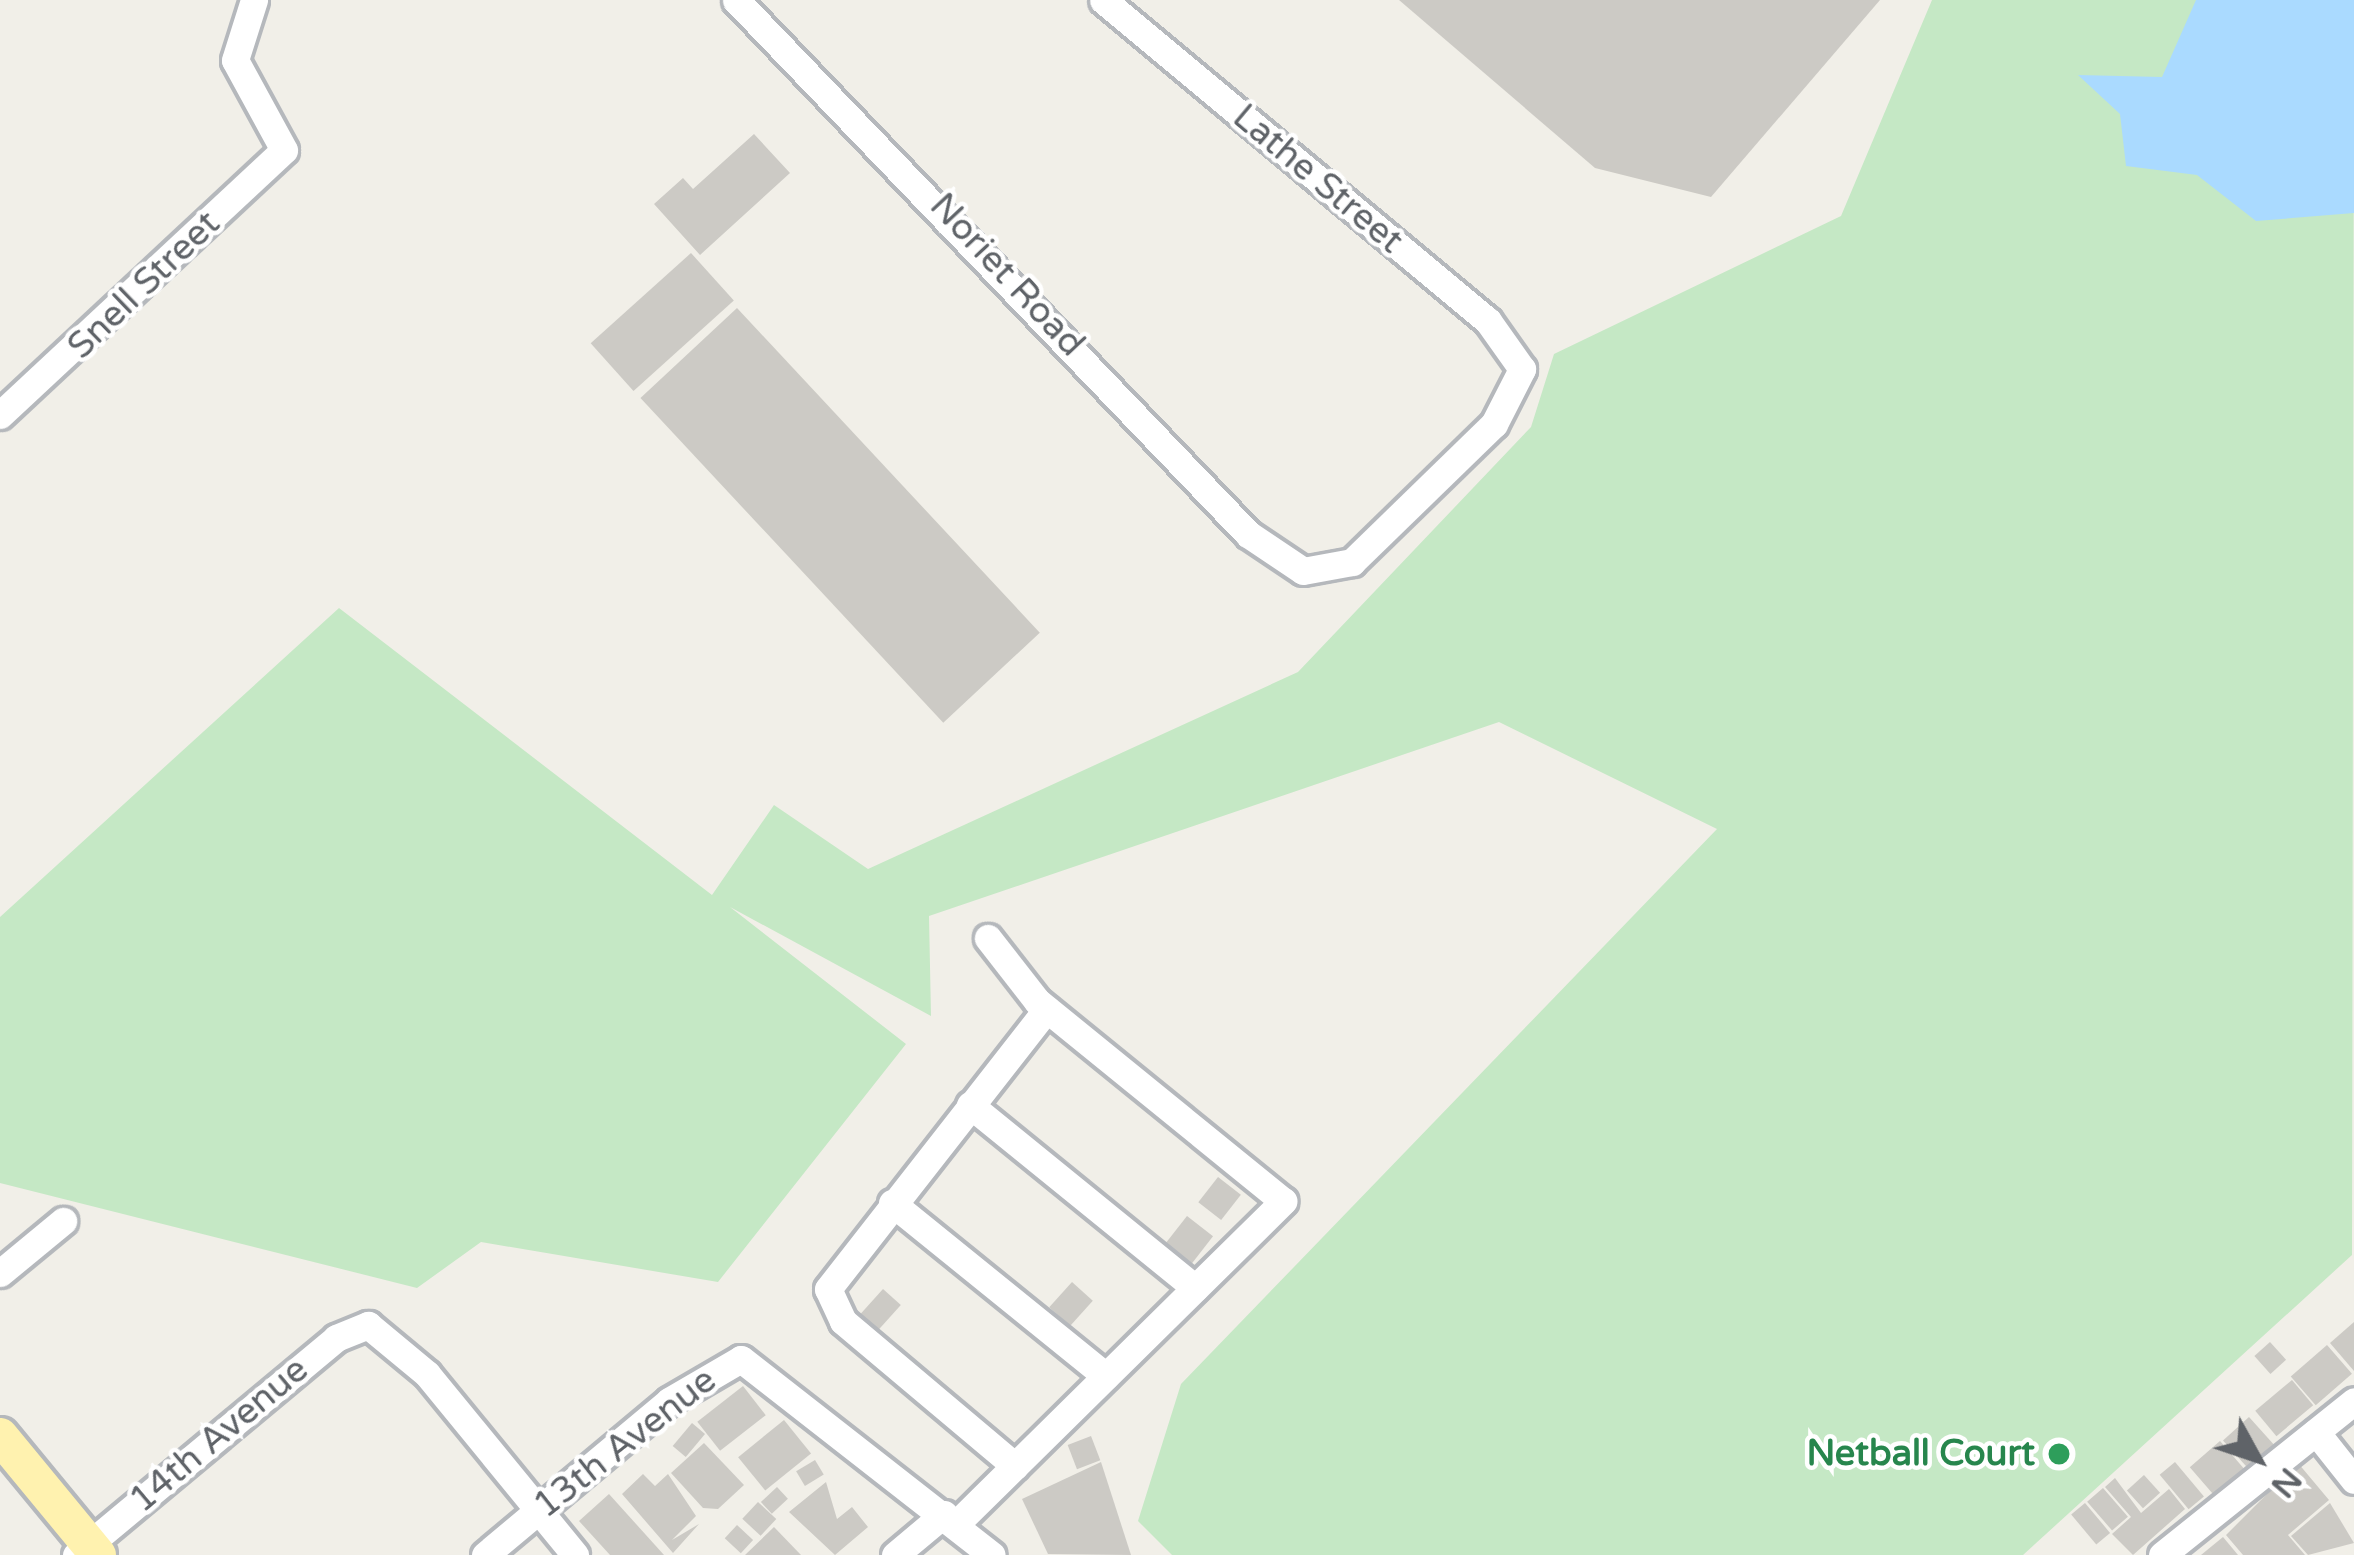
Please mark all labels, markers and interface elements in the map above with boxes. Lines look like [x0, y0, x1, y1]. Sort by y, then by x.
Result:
street label: Lathe Street [1224, 95, 1412, 263]
street label: Noriet Road [921, 185, 1093, 365]
street label: Snell Street [59, 202, 229, 368]
street label: 14th Avenue [121, 1348, 317, 1522]
street label: 13th Avenue [525, 1359, 725, 1527]
north arrow [2198, 1399, 2318, 1519]
place label: Netball Court [1806, 1432, 2035, 1476]
marker: Netball Court [2046, 1441, 2072, 1467]
text: N [2263, 1460, 2309, 1505]

